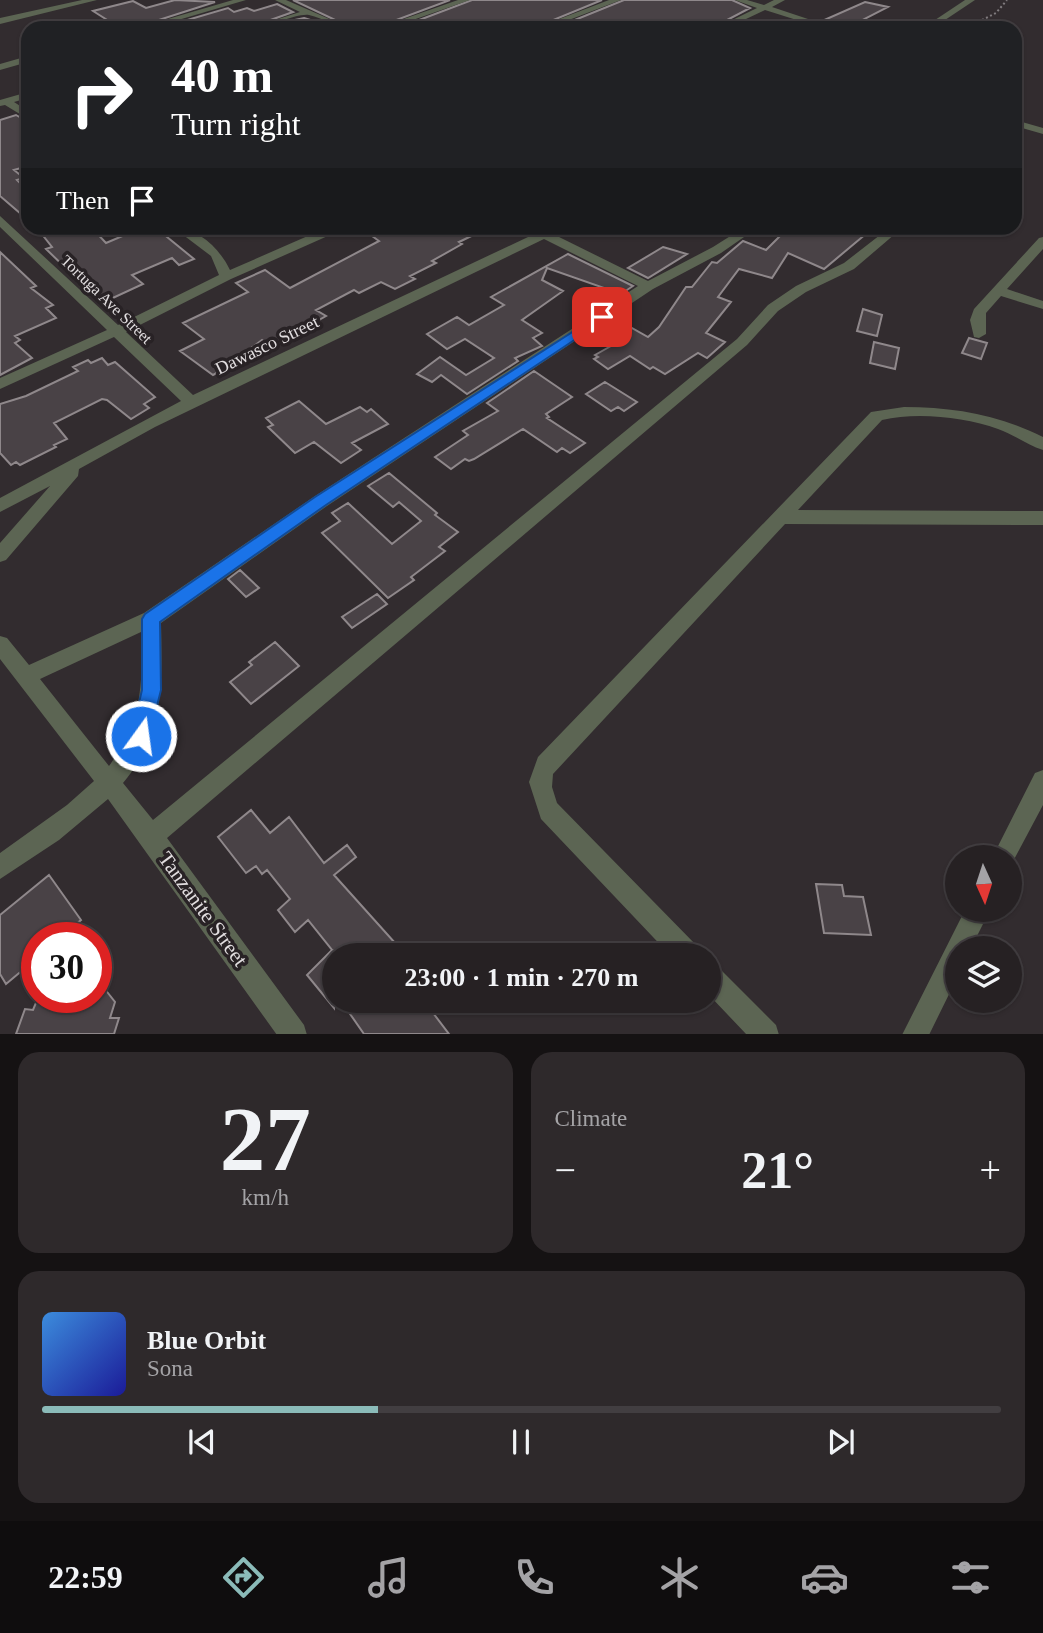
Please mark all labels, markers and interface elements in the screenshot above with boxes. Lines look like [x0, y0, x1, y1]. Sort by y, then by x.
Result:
text: 40 m [171, 48, 273, 103]
icon: right [56, 49, 147, 140]
text: Turn right [171, 106, 301, 142]
icon: arrive [123, 182, 161, 220]
text: Then [56, 186, 109, 215]
street label: Tortuga Ave Street [57, 252, 156, 348]
pin [572, 287, 632, 347]
icon: arrive [583, 298, 621, 336]
street label: Dawasco Street [212, 311, 322, 379]
position arrow [104, 699, 178, 773]
north arrow [945, 845, 1022, 922]
map controls [945, 845, 1022, 1013]
street label: Tanzanite Street [153, 847, 253, 971]
speed limit sign: 30 [21, 922, 112, 1013]
button: layers [945, 936, 1022, 1013]
text: 23:00 · 1 min · 270 m [405, 963, 639, 992]
text: 27 [220, 1089, 311, 1190]
text: Climate [555, 1106, 627, 1131]
text: 21° [741, 1142, 814, 1199]
text: − [555, 1149, 576, 1191]
text: + [980, 1149, 1001, 1191]
text: km/h [242, 1185, 289, 1210]
text: Blue Orbit [147, 1326, 266, 1355]
text: Sona [147, 1356, 193, 1381]
icon: previous [183, 1423, 221, 1461]
icon: pause [502, 1423, 540, 1461]
icon: next [822, 1423, 860, 1461]
icon: directions [219, 1553, 268, 1602]
icon: music [364, 1553, 413, 1602]
icon: phone [510, 1553, 559, 1602]
icon: climate [655, 1553, 704, 1602]
icon: car [800, 1553, 849, 1602]
icon: filters [946, 1553, 995, 1602]
text: 22:59 [48, 1559, 123, 1595]

